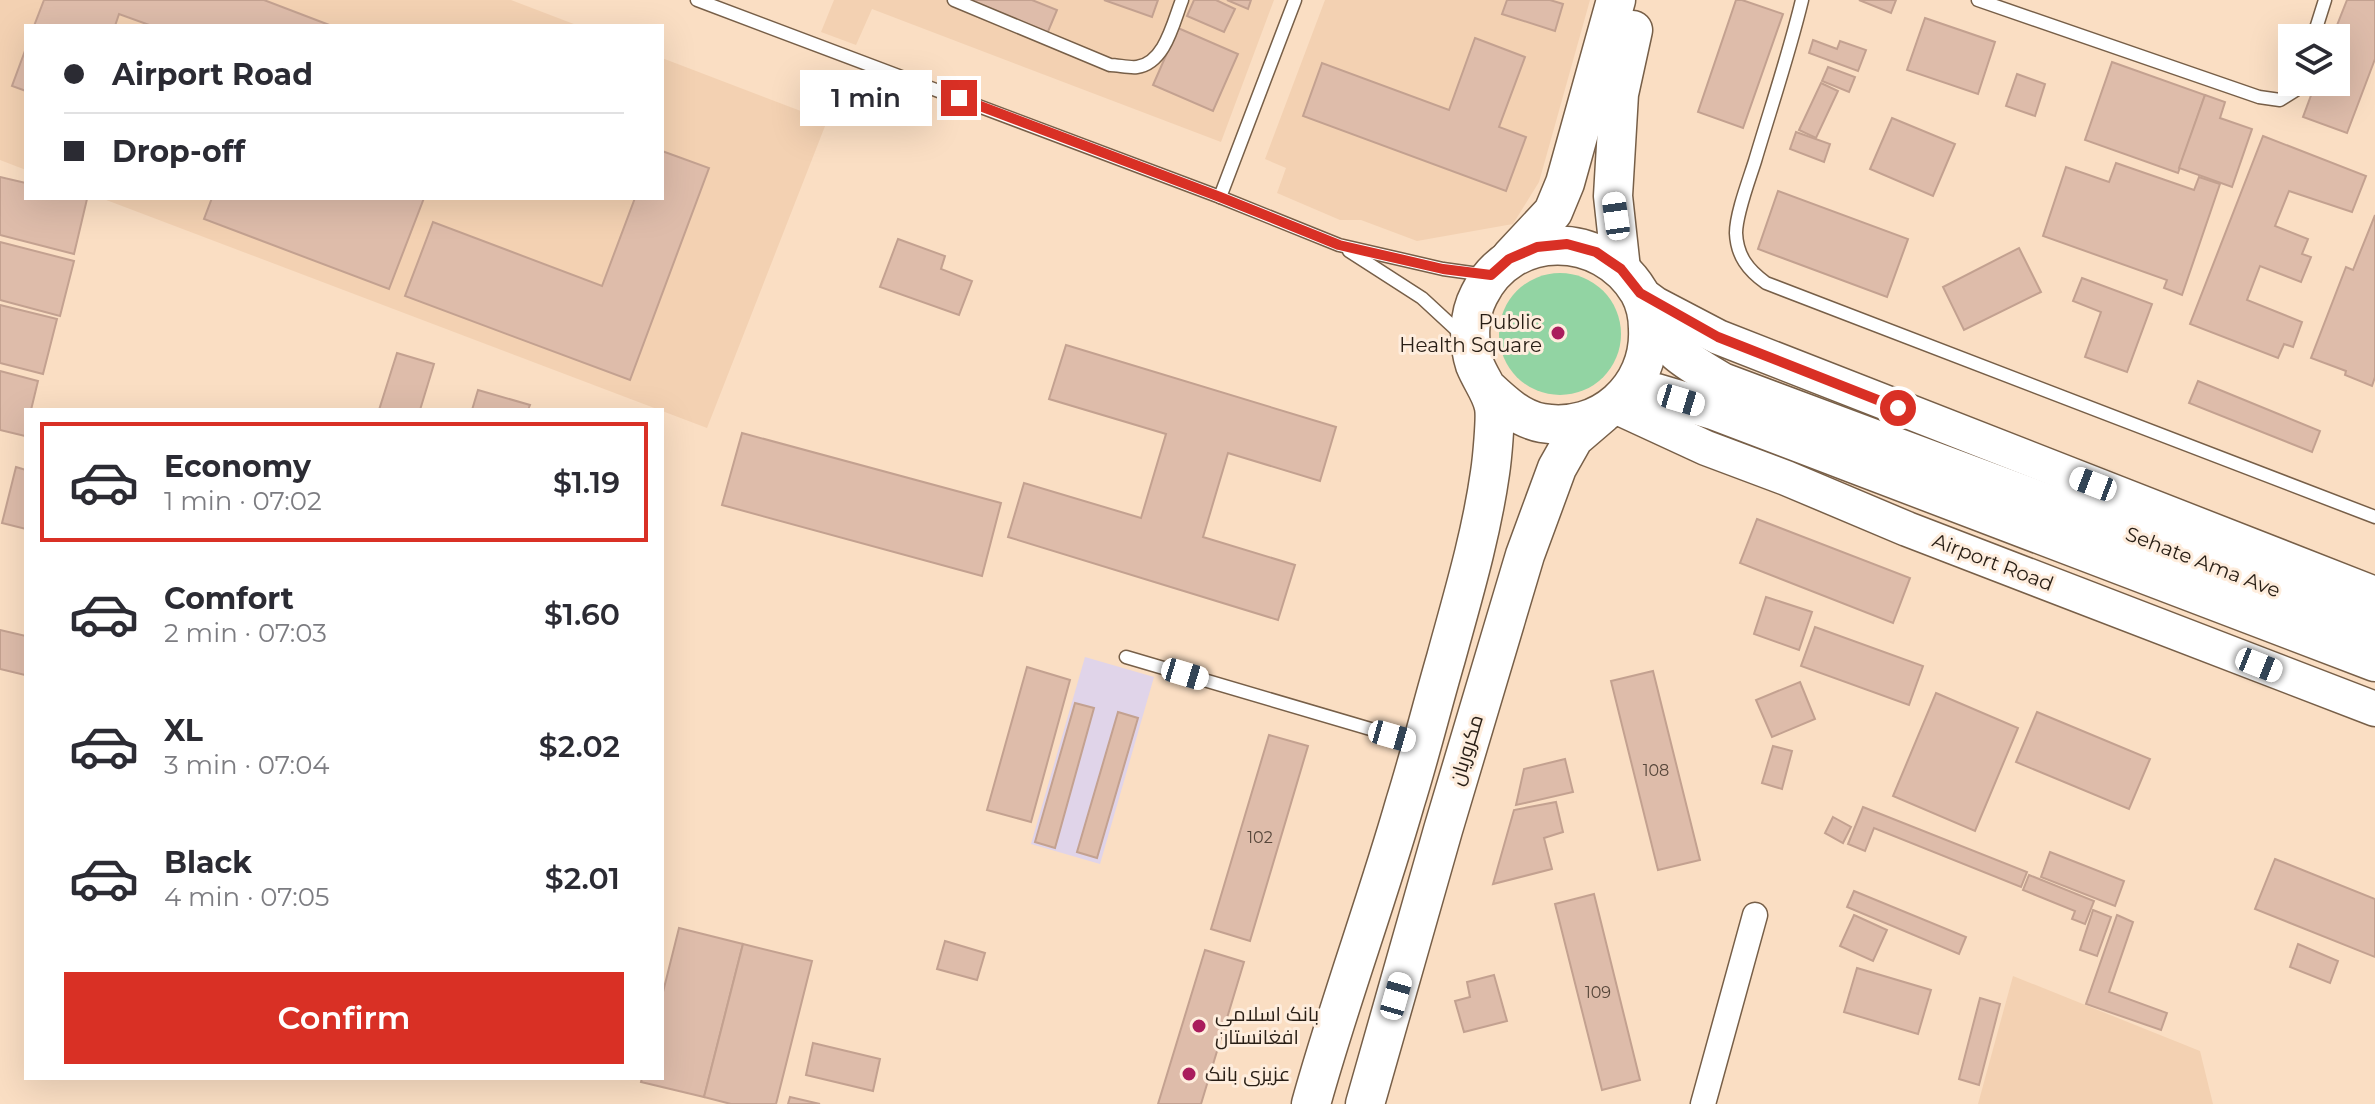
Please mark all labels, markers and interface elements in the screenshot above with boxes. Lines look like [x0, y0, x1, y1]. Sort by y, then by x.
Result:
map controls [2278, 24, 2350, 96]
button: layers [2278, 24, 2350, 96]
text: Airport Road [112, 56, 313, 93]
callout: 1 min [799, 70, 931, 126]
route end [941, 80, 977, 116]
text: 1 min [831, 82, 901, 114]
text: Drop-off [112, 133, 245, 170]
car [1601, 191, 1631, 241]
place label: Public Health Square [1399, 310, 1542, 357]
marker: Public Health Square [1549, 324, 1567, 342]
car [1655, 382, 1707, 418]
route start [1880, 390, 1916, 426]
icon: car [68, 446, 140, 518]
text: Economy [164, 448, 311, 485]
text: $1.19 [553, 464, 620, 501]
car [2066, 464, 2120, 504]
text: 1 min · 07:02 [164, 485, 322, 517]
street label: Sehate Ama Ave [2122, 521, 2284, 603]
street label: Airport Road [1929, 528, 2057, 596]
icon: car [68, 578, 140, 650]
text: Comfort [164, 580, 294, 617]
text: $1.60 [544, 596, 620, 633]
text: 2 min · 07:03 [164, 617, 327, 649]
car [2232, 645, 2286, 685]
car [1159, 656, 1211, 692]
icon: car [68, 710, 140, 782]
text: XL [164, 712, 203, 749]
street label: مکروریان [1444, 712, 1489, 789]
car [1366, 718, 1418, 754]
text: $2.02 [539, 728, 620, 765]
text: 3 min · 07:04 [164, 749, 330, 781]
house number: 108 [1643, 761, 1669, 780]
house number: 102 [1247, 828, 1273, 847]
icon: car [68, 842, 140, 914]
text: Black [164, 844, 252, 881]
text: $2.01 [545, 860, 620, 897]
text: 4 min · 07:05 [164, 881, 330, 913]
car [1378, 970, 1414, 1022]
button: Confirm [64, 972, 624, 1064]
house number: 109 [1585, 983, 1611, 1002]
place label: بانک اسلامی افغانستان [1215, 1002, 1319, 1050]
marker: بانک اسلامی افغانستان [1190, 1017, 1208, 1035]
place label: عزیزی بانک [1205, 1062, 1290, 1087]
marker: عزیزی بانک [1180, 1065, 1198, 1083]

